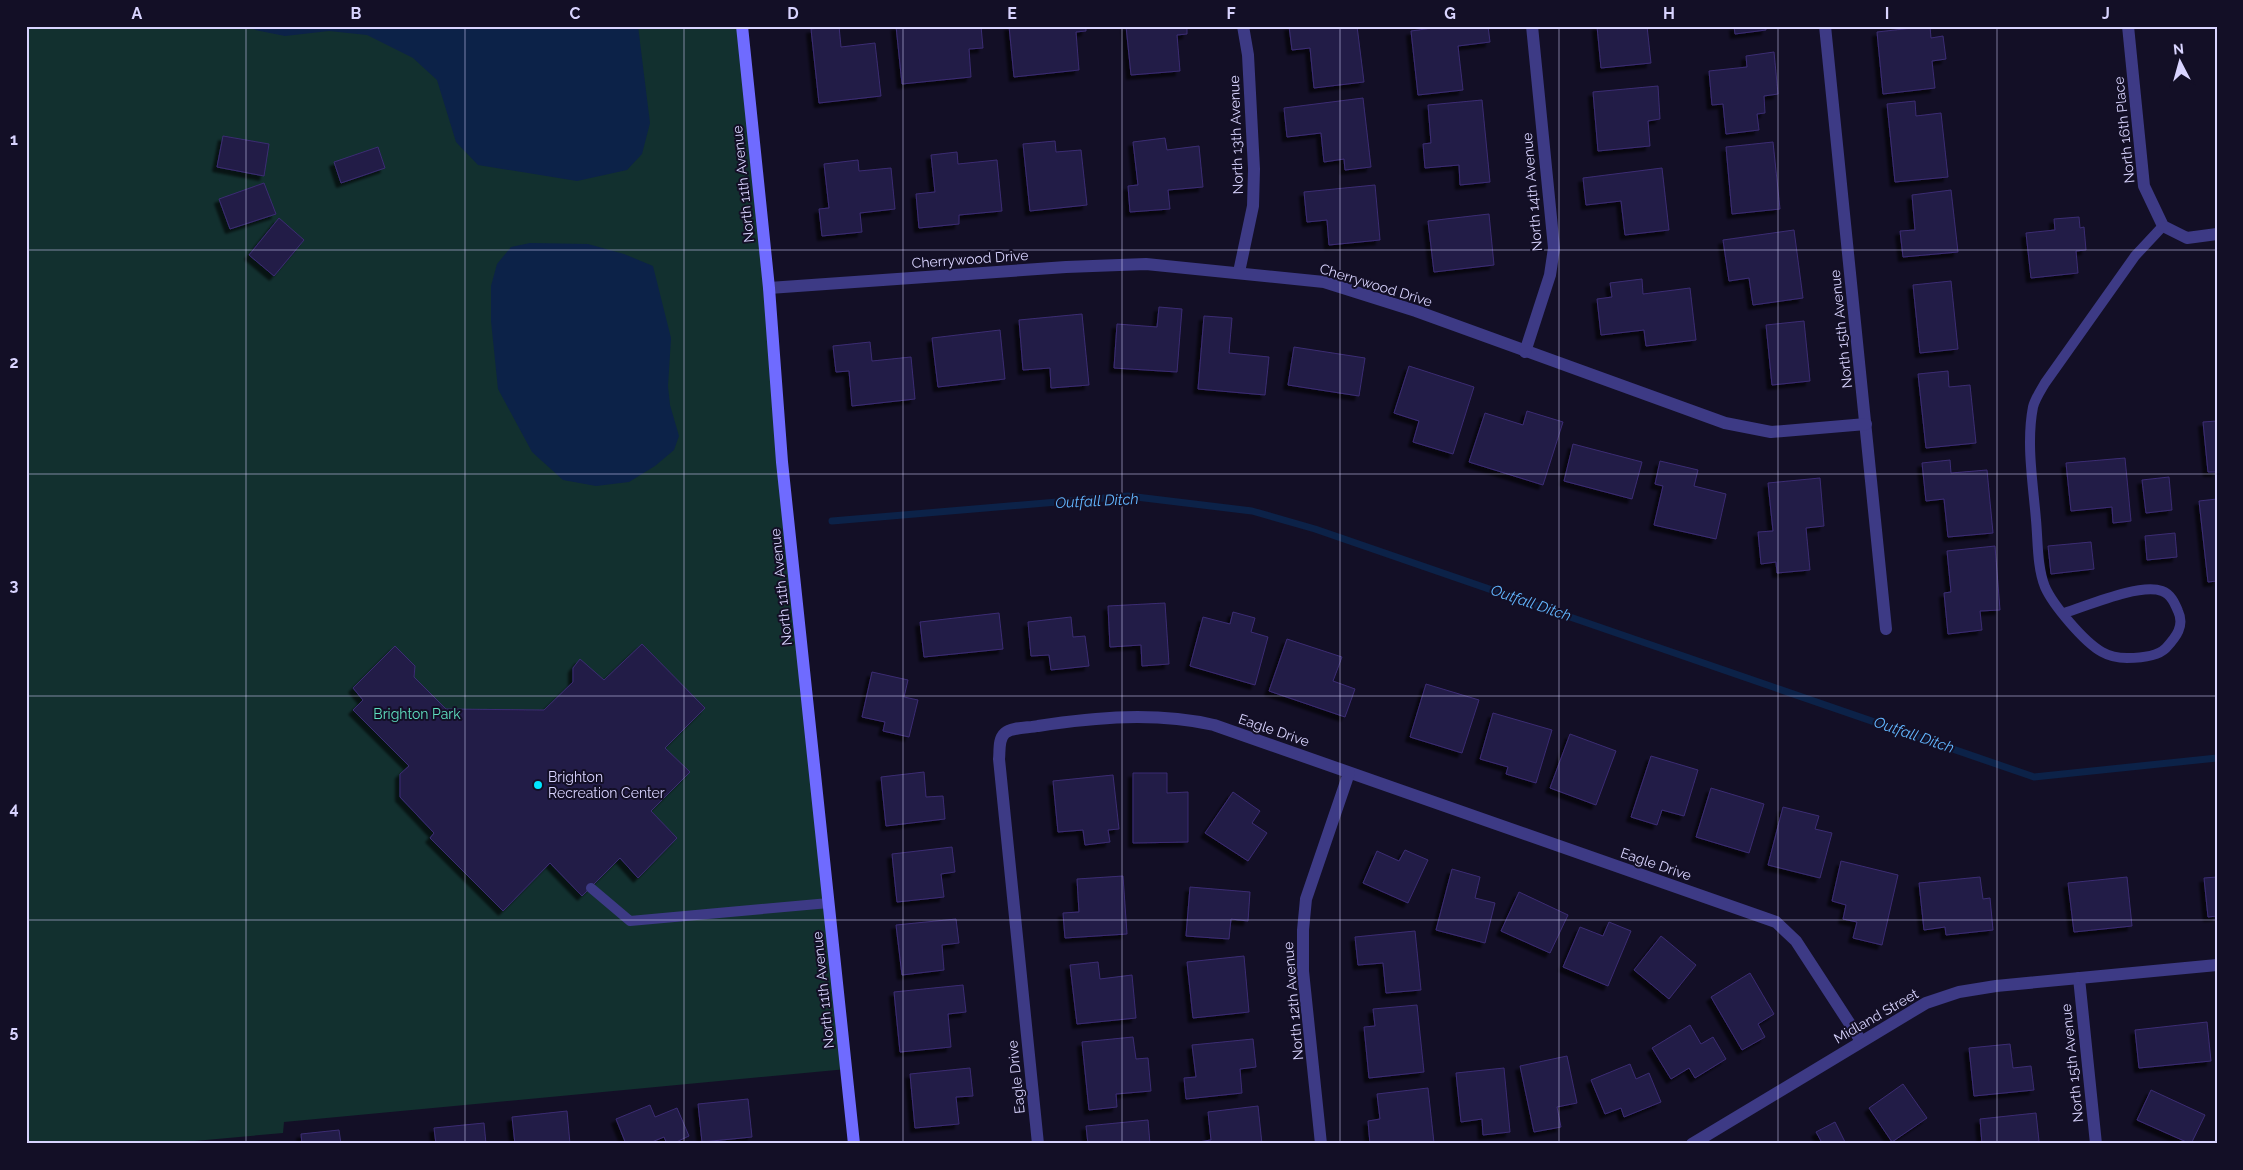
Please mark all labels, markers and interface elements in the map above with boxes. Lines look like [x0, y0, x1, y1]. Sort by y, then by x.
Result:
text: A [132, 4, 143, 23]
text: B [351, 4, 362, 23]
text: C [570, 4, 581, 23]
text: D [787, 4, 799, 23]
text: E [1007, 4, 1017, 23]
text: F [1226, 4, 1236, 23]
text: G [1444, 4, 1456, 23]
text: H [1663, 4, 1675, 23]
text: I [1885, 4, 1889, 23]
text: J [2102, 4, 2110, 23]
north arrow [2156, 38, 2206, 88]
text: N [2172, 41, 2185, 58]
street label: North 13th Avenue [1226, 75, 1246, 195]
street label: North 16th Place [2110, 76, 2138, 184]
street label: North 11th Avenue [729, 125, 757, 243]
text: 1 [10, 130, 18, 149]
street label: North 14th Avenue [1519, 132, 1545, 252]
street label: Cherrywood Drive [911, 247, 1029, 271]
street label: Cherrywood Drive [1318, 260, 1434, 310]
street label: North 15th Avenue [1827, 269, 1855, 389]
text: 2 [9, 353, 19, 372]
water label: Outfall Ditch [1055, 490, 1139, 512]
street label: North 11th Avenue [767, 528, 795, 646]
text: 3 [10, 576, 19, 595]
water label: Outfall Ditch [1489, 581, 1573, 625]
park label: Brighton Park [373, 706, 461, 722]
street label: Eagle Drive [1237, 710, 1311, 750]
water label: Outfall Ditch [1872, 713, 1956, 757]
place label: Brighton Recreation Center [548, 769, 665, 801]
marker: Brighton Recreation Center [532, 779, 544, 791]
text: 4 [9, 799, 19, 818]
street label: Eagle Drive [1619, 844, 1693, 884]
street label: North 11th Avenue [809, 931, 837, 1049]
street label: North 12th Avenue [1280, 941, 1306, 1061]
street label: Midland Street [1831, 985, 1921, 1047]
street label: North 15th Avenue [2058, 1003, 2086, 1123]
text: 5 [10, 1022, 19, 1041]
street label: Eagle Drive [1004, 1039, 1028, 1115]

